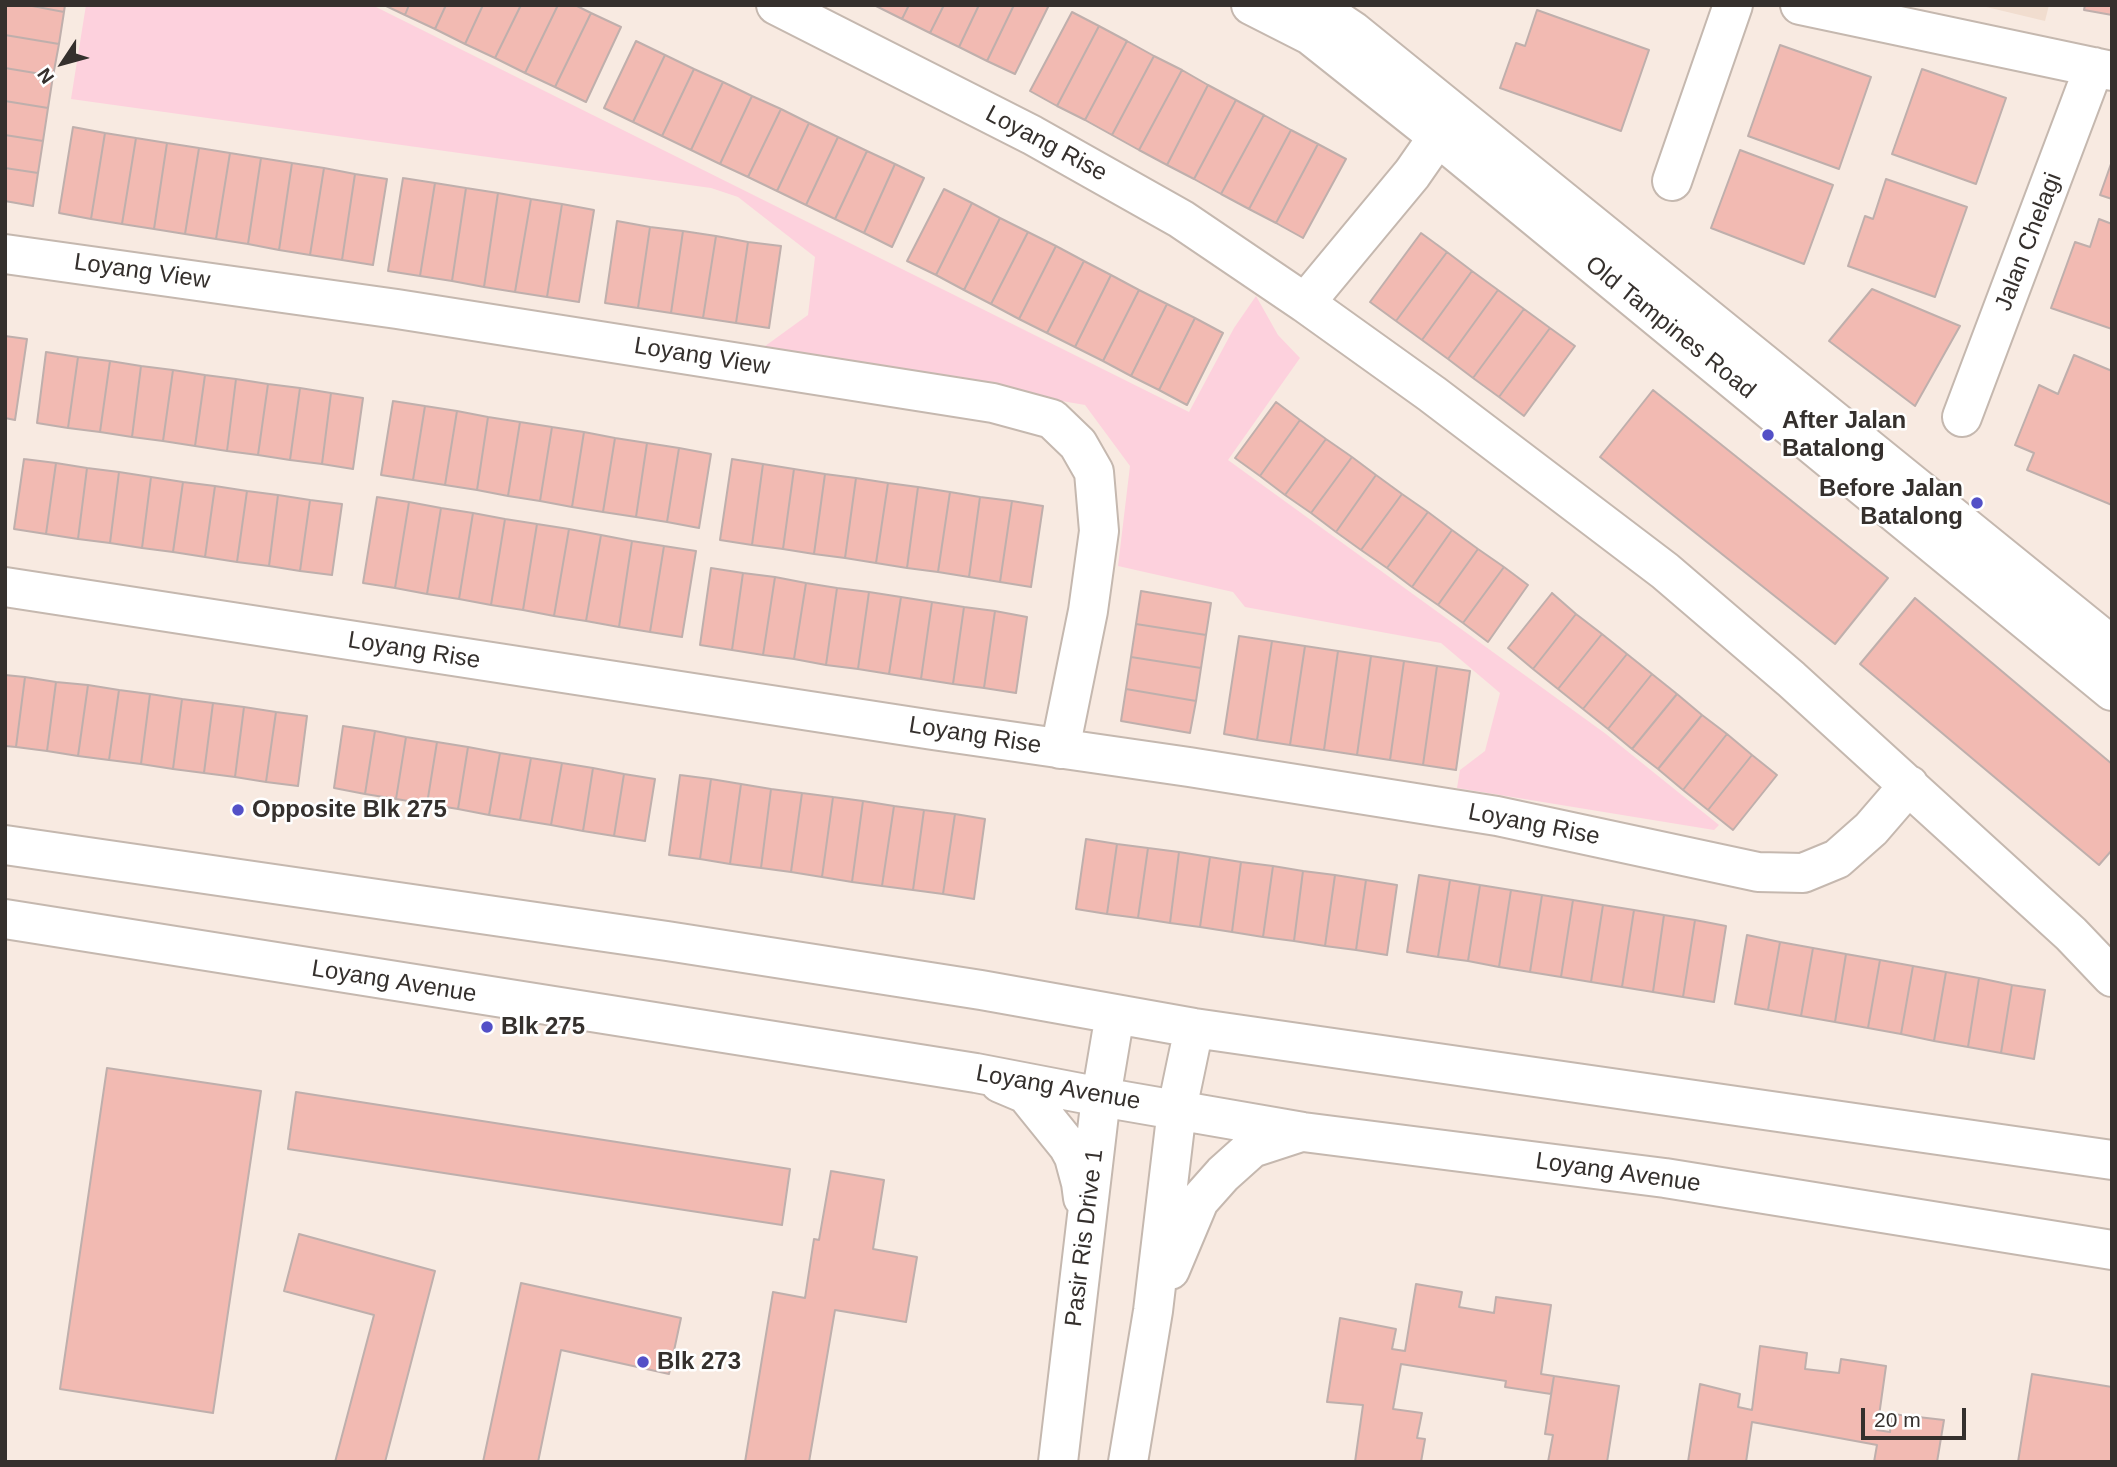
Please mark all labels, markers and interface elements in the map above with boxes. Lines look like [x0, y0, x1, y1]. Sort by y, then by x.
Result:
north arrow [28, 28, 98, 98]
text: N [33, 64, 58, 87]
street label: Loyang Rise [980, 100, 1112, 188]
street label: Jalan Chelagi [1989, 169, 2069, 315]
street label: Loyang View [72, 248, 212, 296]
street label: Old Tampines Road [1579, 250, 1761, 406]
street label: Loyang View [632, 332, 772, 382]
place label: After Jalan Batalong [1782, 407, 1906, 463]
marker: After Jalan Batalong [1760, 427, 1776, 443]
place label: Before Jalan Batalong [1819, 475, 1963, 531]
marker: Before Jalan Batalong [1969, 495, 1985, 511]
street label: Loyang Rise [346, 626, 482, 676]
street label: Loyang Rise [907, 711, 1043, 761]
place label: Opposite Blk 275 [252, 796, 447, 824]
street label: Loyang Rise [1466, 798, 1602, 852]
marker: Opposite Blk 275 [230, 802, 246, 818]
street label: Loyang Avenue [310, 955, 478, 1009]
place label: Blk 275 [501, 1013, 585, 1041]
marker: Blk 275 [479, 1019, 495, 1035]
street label: Loyang Avenue [974, 1059, 1142, 1117]
street label: Loyang Avenue [1534, 1147, 1702, 1199]
street label: Pasir Ris Drive 1 [1060, 1148, 1110, 1328]
place label: Blk 273 [657, 1348, 741, 1376]
marker: Blk 273 [635, 1354, 651, 1370]
scale bar [1865, 1394, 1970, 1438]
text: 20 m [1874, 1408, 1921, 1431]

